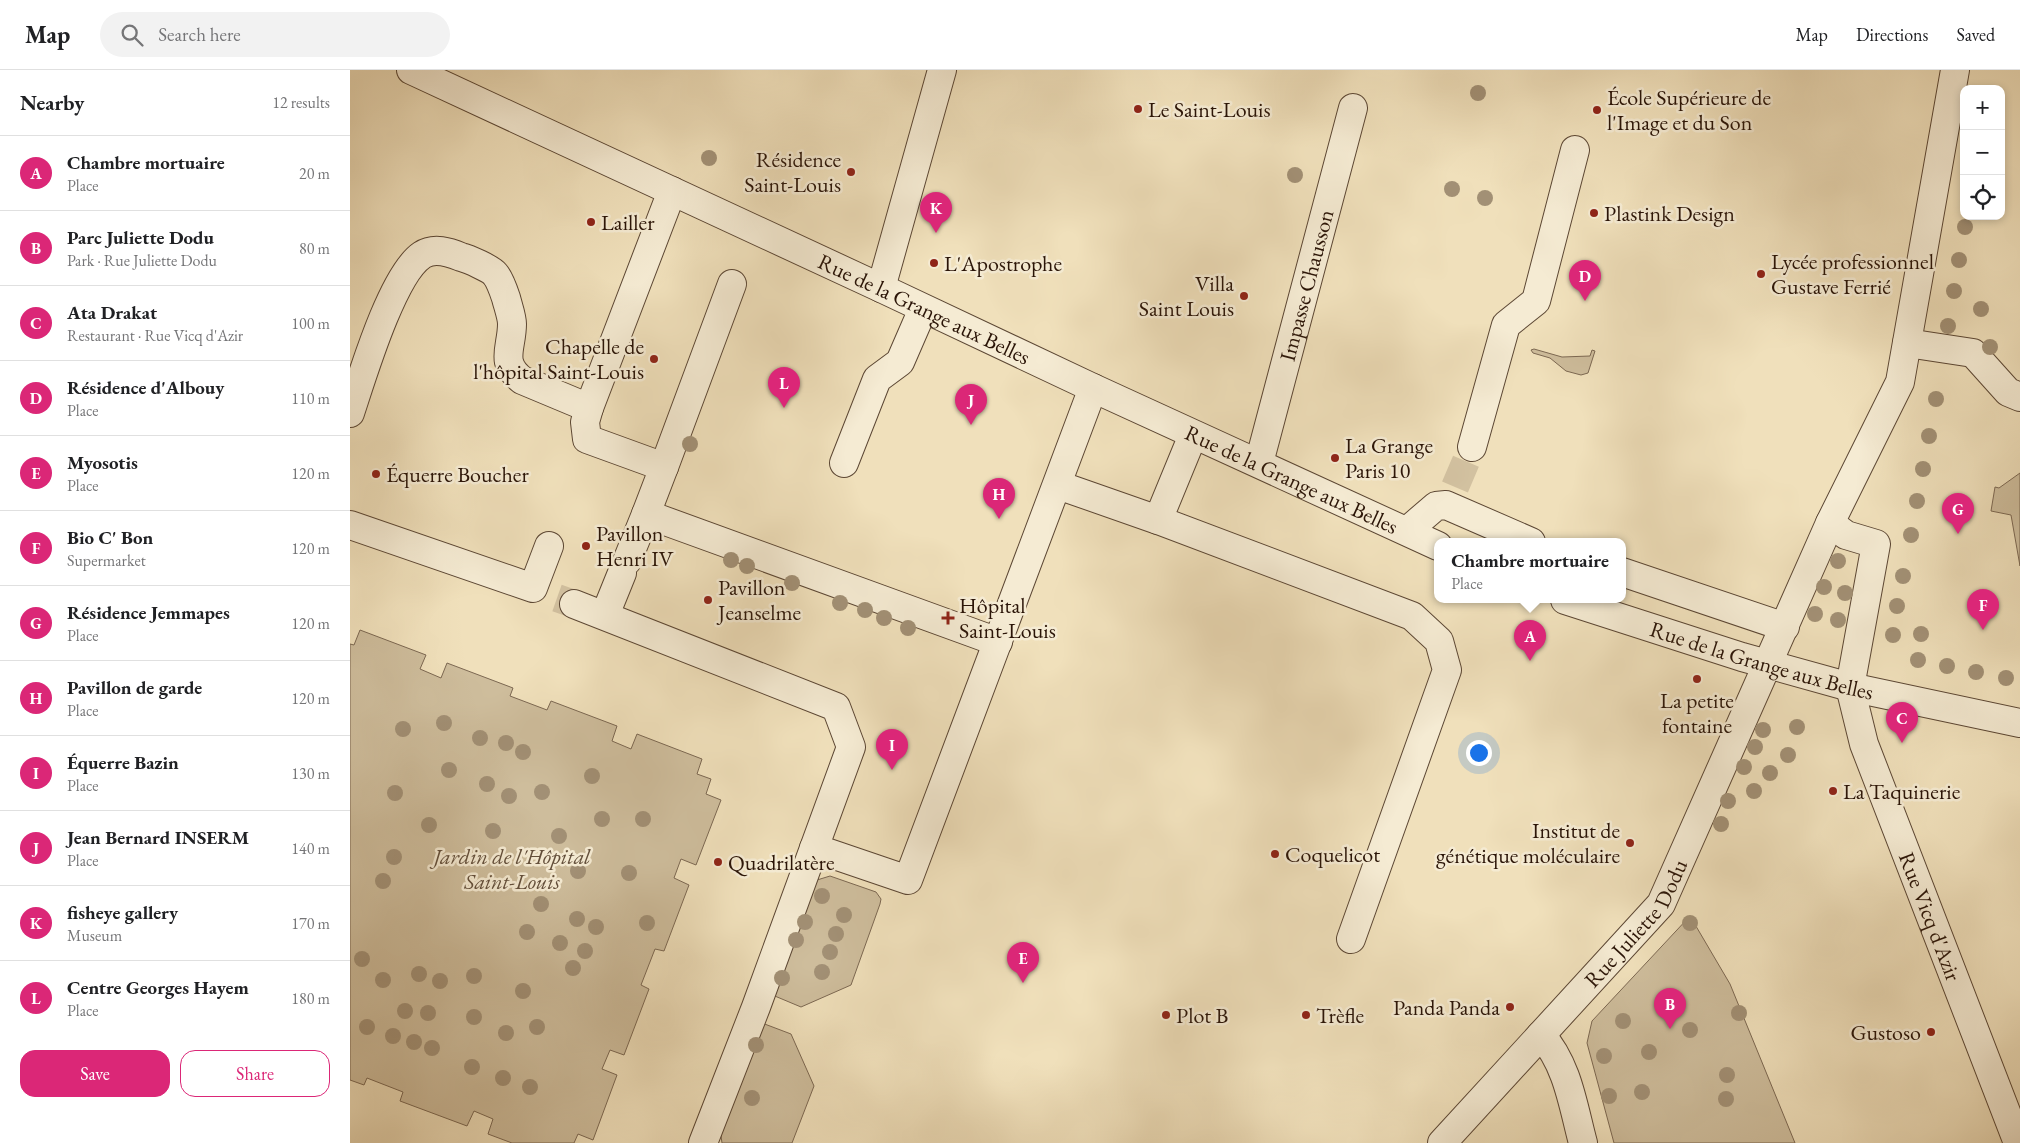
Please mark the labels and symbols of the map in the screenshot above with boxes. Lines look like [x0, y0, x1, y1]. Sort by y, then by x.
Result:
place label: École Supérieure de l'Image et du Son [1607, 83, 1771, 137]
place label: Le Saint-Louis [1148, 95, 1271, 124]
marker: Le Saint-Louis [1132, 103, 1144, 115]
marker: École Supérieure de l'Image et du Son [1591, 104, 1603, 116]
place label: Résidence Saint-Louis [744, 145, 841, 199]
marker: Résidence Saint-Louis [845, 166, 857, 178]
pin: K [920, 192, 952, 233]
place label: Plastink Design [1604, 199, 1735, 228]
street label: Impasse Chausson [1272, 206, 1340, 364]
marker: Plastink Design [1588, 207, 1600, 219]
place label: Lailler [601, 208, 655, 237]
marker: Lailler [585, 216, 597, 228]
street label: Rue de la Grange aux Belles [813, 246, 1035, 371]
place label: Lycée professionnel Gustave Ferrié [1771, 247, 1934, 301]
place label: L'Apostrophe [944, 249, 1062, 278]
marker: L'Apostrophe [928, 257, 940, 269]
pin: D [1569, 260, 1601, 301]
marker: Lycée professionnel Gustave Ferrié [1755, 268, 1767, 280]
place label: Villa Saint Louis [1139, 269, 1234, 323]
marker: Villa Saint Louis [1238, 290, 1250, 302]
place label: Chapelle de l'hôpital Saint-Louis [473, 332, 644, 386]
marker: Chapelle de l'hôpital Saint-Louis [648, 353, 660, 365]
pin: L [768, 367, 800, 408]
pin: J [955, 384, 987, 425]
street label: Rue de la Grange aux Belles [1180, 418, 1403, 540]
place label: La Grange Paris 10 [1345, 431, 1433, 485]
marker: La Grange Paris 10 [1329, 452, 1341, 464]
place label: Équerre Boucher [386, 460, 529, 489]
marker: Équerre Boucher [370, 468, 382, 480]
pin: H [983, 478, 1015, 519]
pin: G [1942, 493, 1974, 534]
place label: Pavillon Henri IV [596, 519, 674, 573]
marker: Pavillon Henri IV [580, 540, 592, 552]
place label: Pavillon Jeanselme [716, 573, 802, 627]
pin: F [1967, 589, 1999, 630]
place label: Hôpital Saint-Louis [959, 591, 1056, 645]
marker: Pavillon Jeanselme [702, 594, 714, 606]
marker: Hôpital Saint-Louis [941, 611, 955, 625]
street label: Rue de la Grange aux Belles [1647, 614, 1876, 706]
pin: A [1514, 620, 1546, 661]
marker: La petite fontaine [1691, 673, 1703, 685]
place label: La petite fontaine [1660, 686, 1734, 740]
pin: C [1886, 702, 1918, 743]
pin: I [876, 729, 908, 770]
your location [1466, 740, 1492, 766]
place label: La Taquinerie [1843, 777, 1961, 806]
marker: La Taquinerie [1827, 785, 1839, 797]
place label: Institut de génétique moléculaire [1436, 816, 1620, 870]
marker: Institut de génétique moléculaire [1624, 837, 1636, 849]
place label: Coquelicot [1285, 840, 1380, 869]
park label: Jardin de l'Hôpital Saint-Louis [429, 842, 591, 896]
place label: Quadrilatère [728, 848, 835, 877]
marker: Coquelicot [1269, 848, 1281, 860]
street label: Rue Vicq d'Azir [1893, 848, 1969, 985]
street label: Rue Juliette Dodu [1577, 854, 1694, 993]
marker: Quadrilatère [712, 856, 724, 868]
pin: E [1007, 942, 1039, 983]
pin: B [1654, 988, 1686, 1029]
place label: Panda Panda [1393, 993, 1500, 1022]
place label: Plot B [1176, 1001, 1229, 1030]
place label: Trèfle [1316, 1001, 1365, 1030]
marker: Panda Panda [1504, 1001, 1516, 1013]
marker: Plot B [1160, 1009, 1172, 1021]
marker: Trèfle [1300, 1009, 1312, 1021]
place label: Gustoso [1850, 1018, 1921, 1047]
marker: Gustoso [1925, 1026, 1937, 1038]

